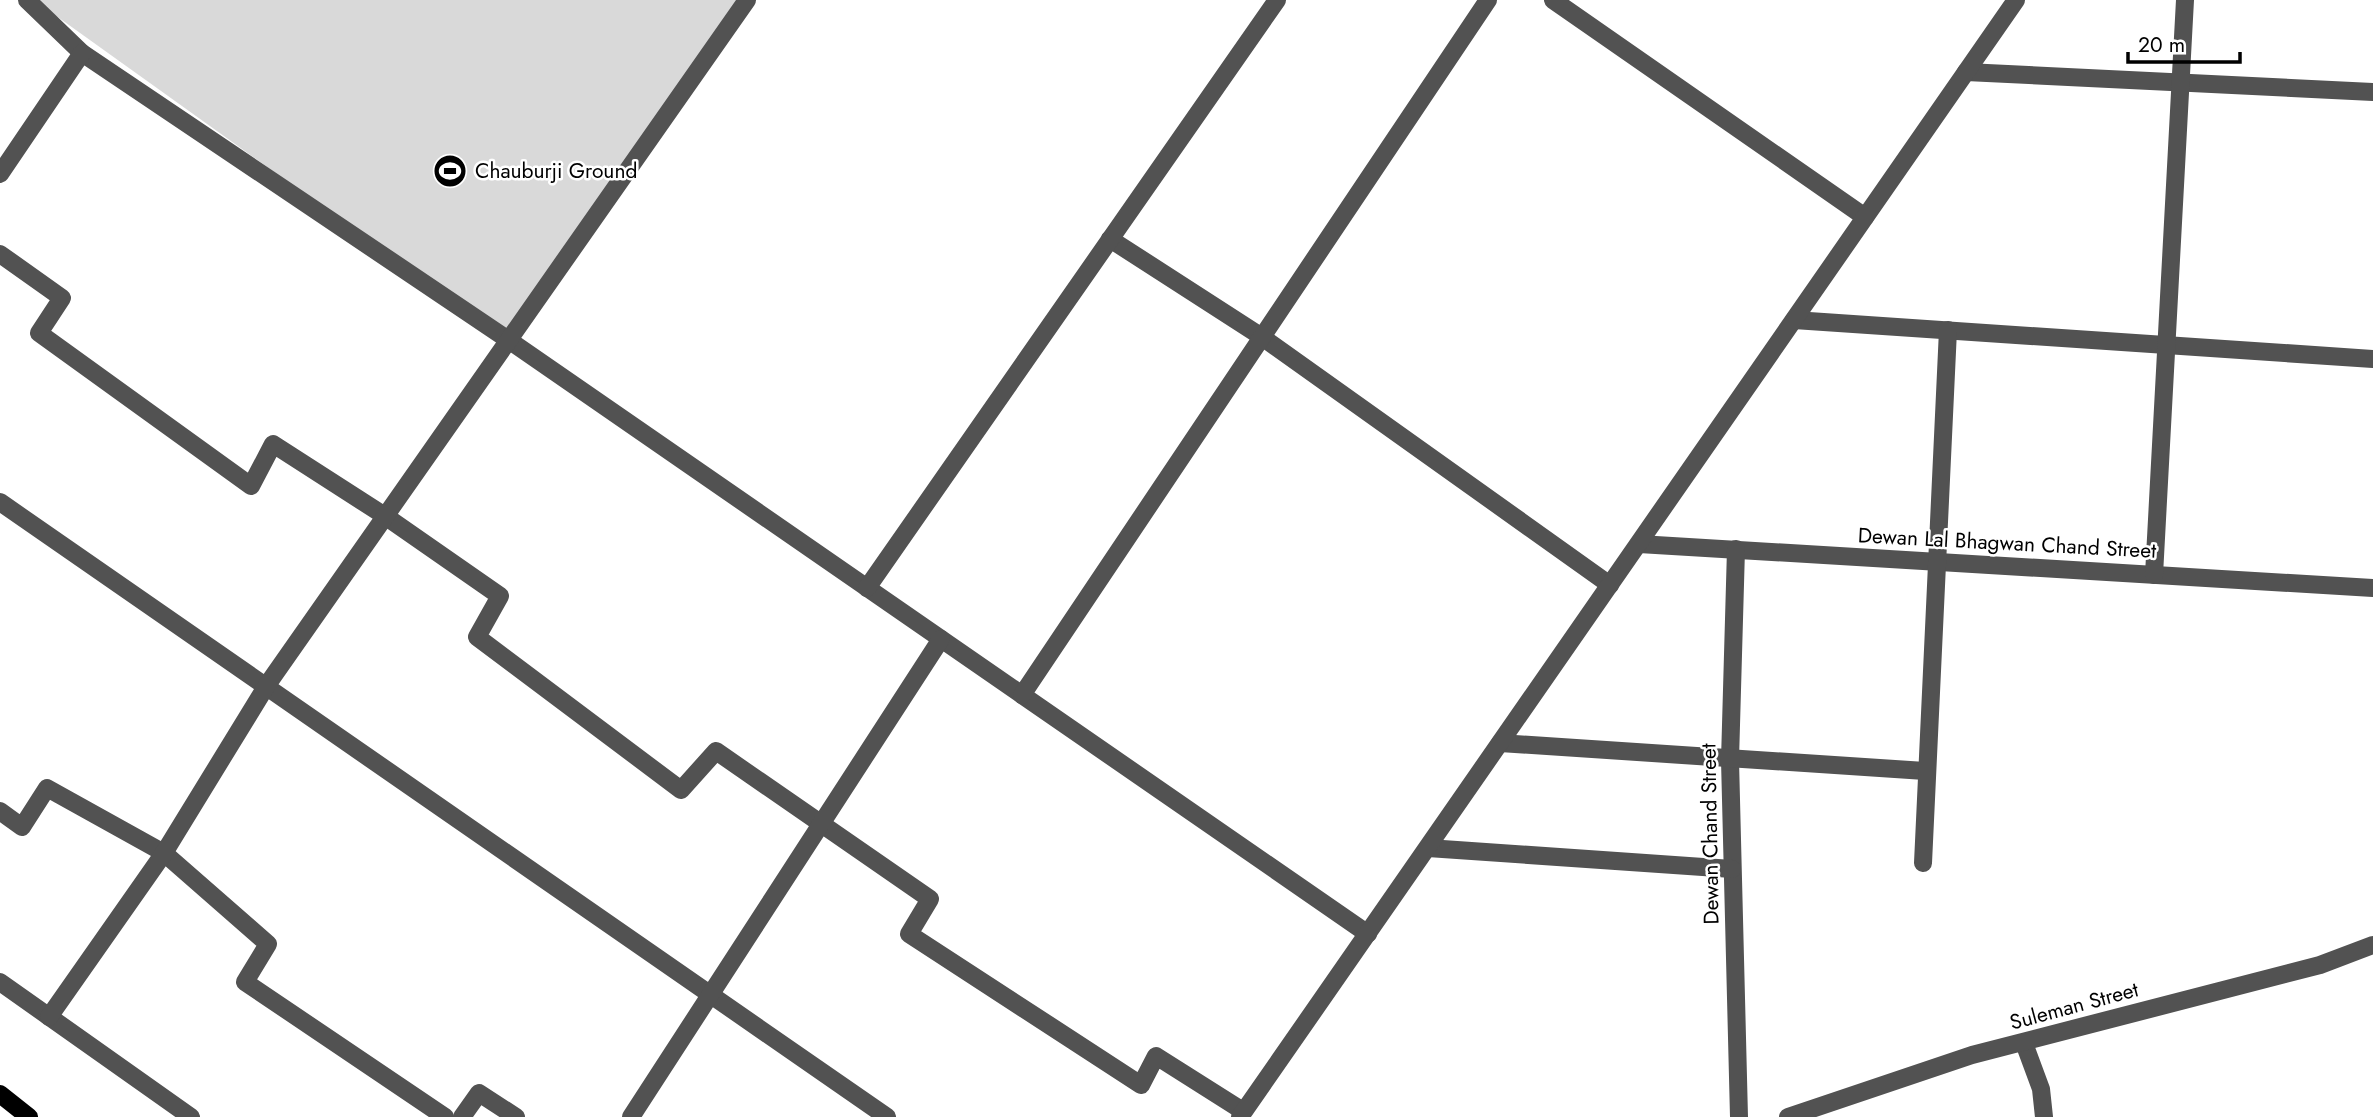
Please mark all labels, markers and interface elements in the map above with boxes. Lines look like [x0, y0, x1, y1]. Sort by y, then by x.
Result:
scale bar [2128, 21, 2240, 65]
text: 20 m [2138, 30, 2185, 60]
sports icon: Chauburji Ground [431, 152, 469, 190]
place label: Chauburji Ground [475, 156, 637, 186]
street label: Dewan Lal Bhagwan Chand Street [1857, 520, 2157, 566]
street label: Dewan Chand Street [1693, 743, 1727, 925]
street label: Suleman Street [2006, 974, 2142, 1038]

